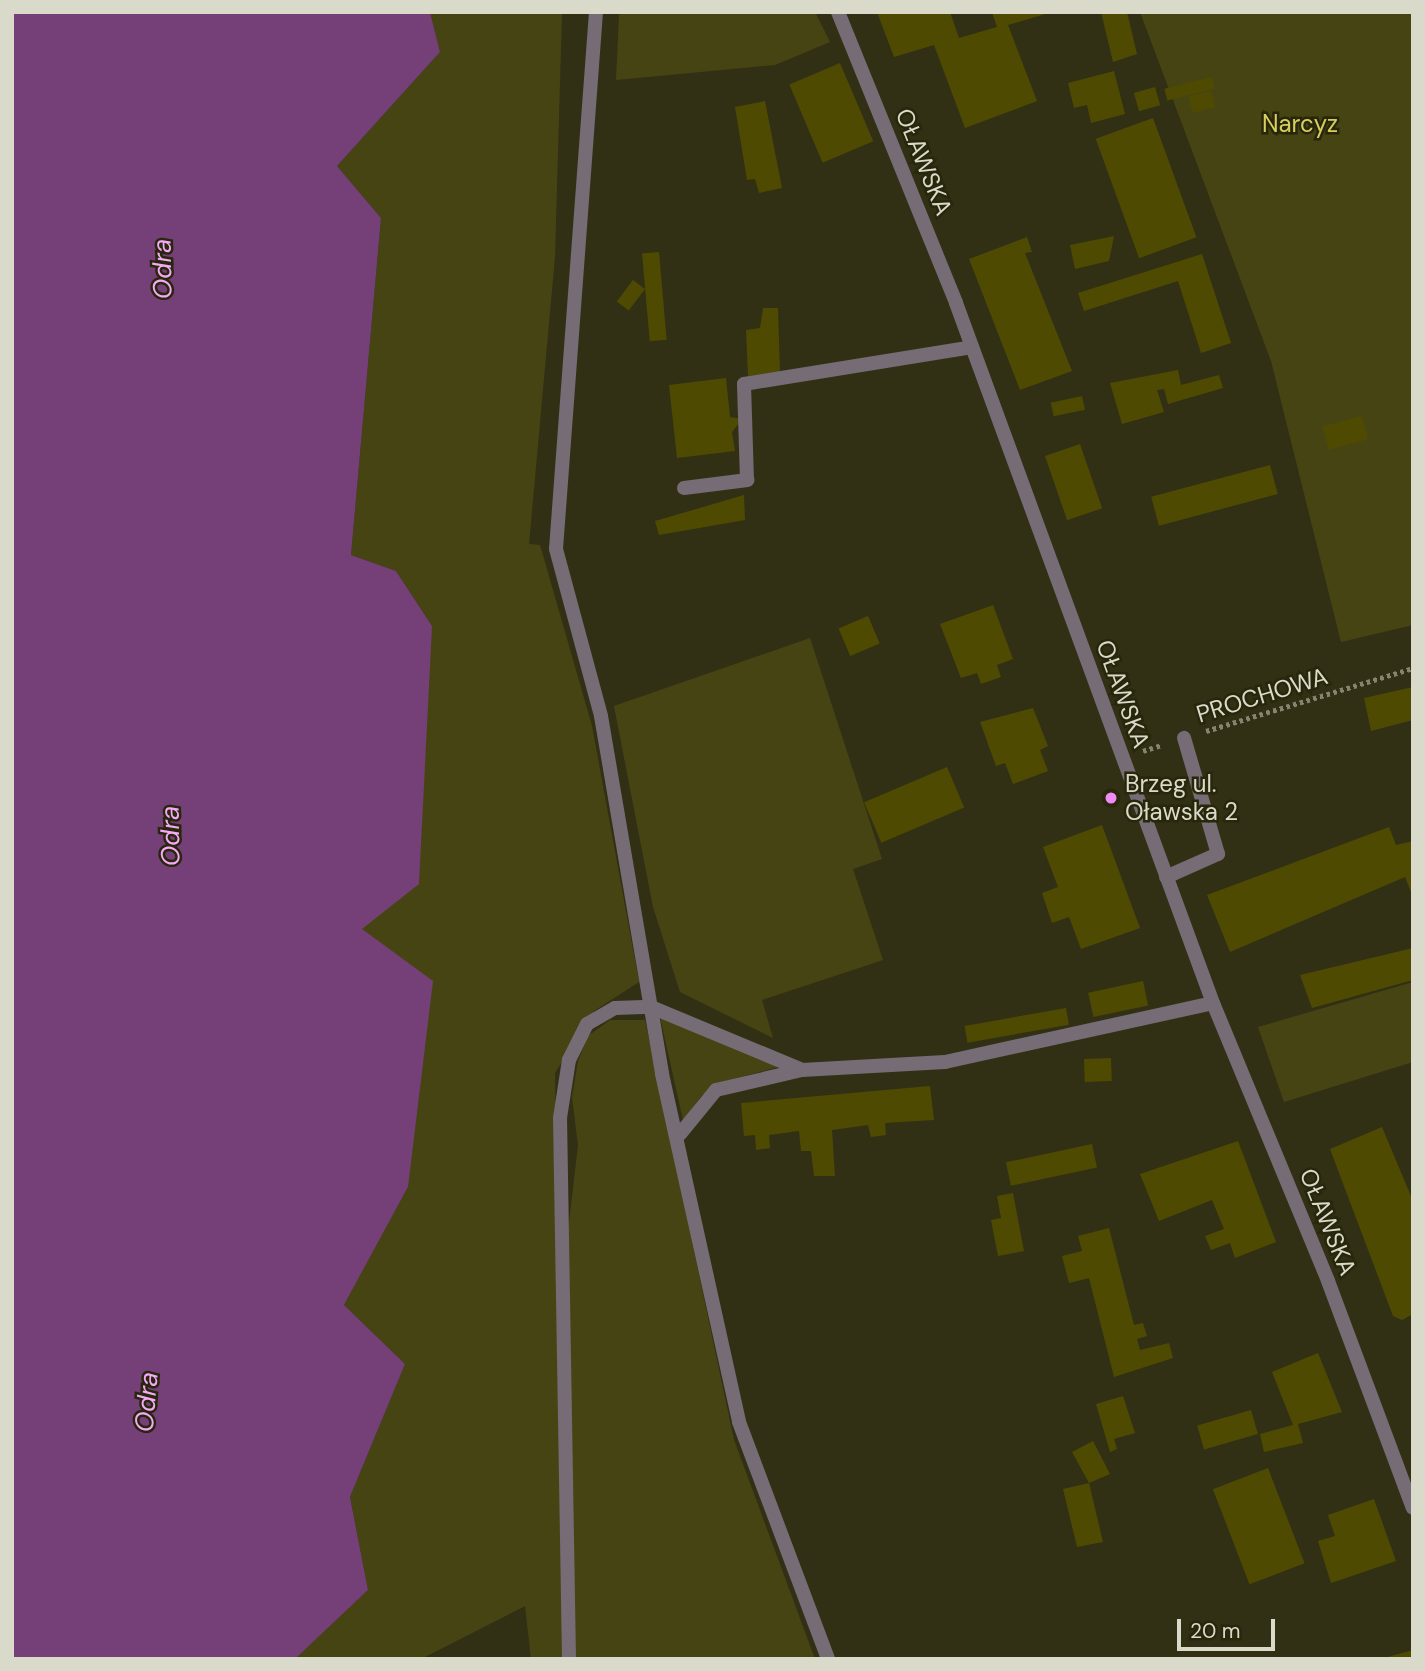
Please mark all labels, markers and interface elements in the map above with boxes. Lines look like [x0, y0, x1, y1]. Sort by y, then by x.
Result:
street label: OŁAWSKA [890, 104, 958, 220]
park label: Narcyz [1262, 110, 1338, 138]
water label: Odra [147, 238, 179, 300]
street label: OŁAWSKA [1090, 636, 1156, 752]
street label: PROCHOWA [1193, 661, 1331, 729]
place label: Brzeg ul. Oławska 2 [1125, 770, 1238, 826]
marker: Brzeg ul. Oławska 2 [1103, 790, 1119, 806]
water label: Odra [155, 805, 187, 867]
street label: OŁAWSKA [1294, 1164, 1362, 1280]
water label: Odra [129, 1371, 165, 1433]
scale bar [1180, 1604, 1278, 1648]
text: 20 m [1190, 1617, 1241, 1645]

